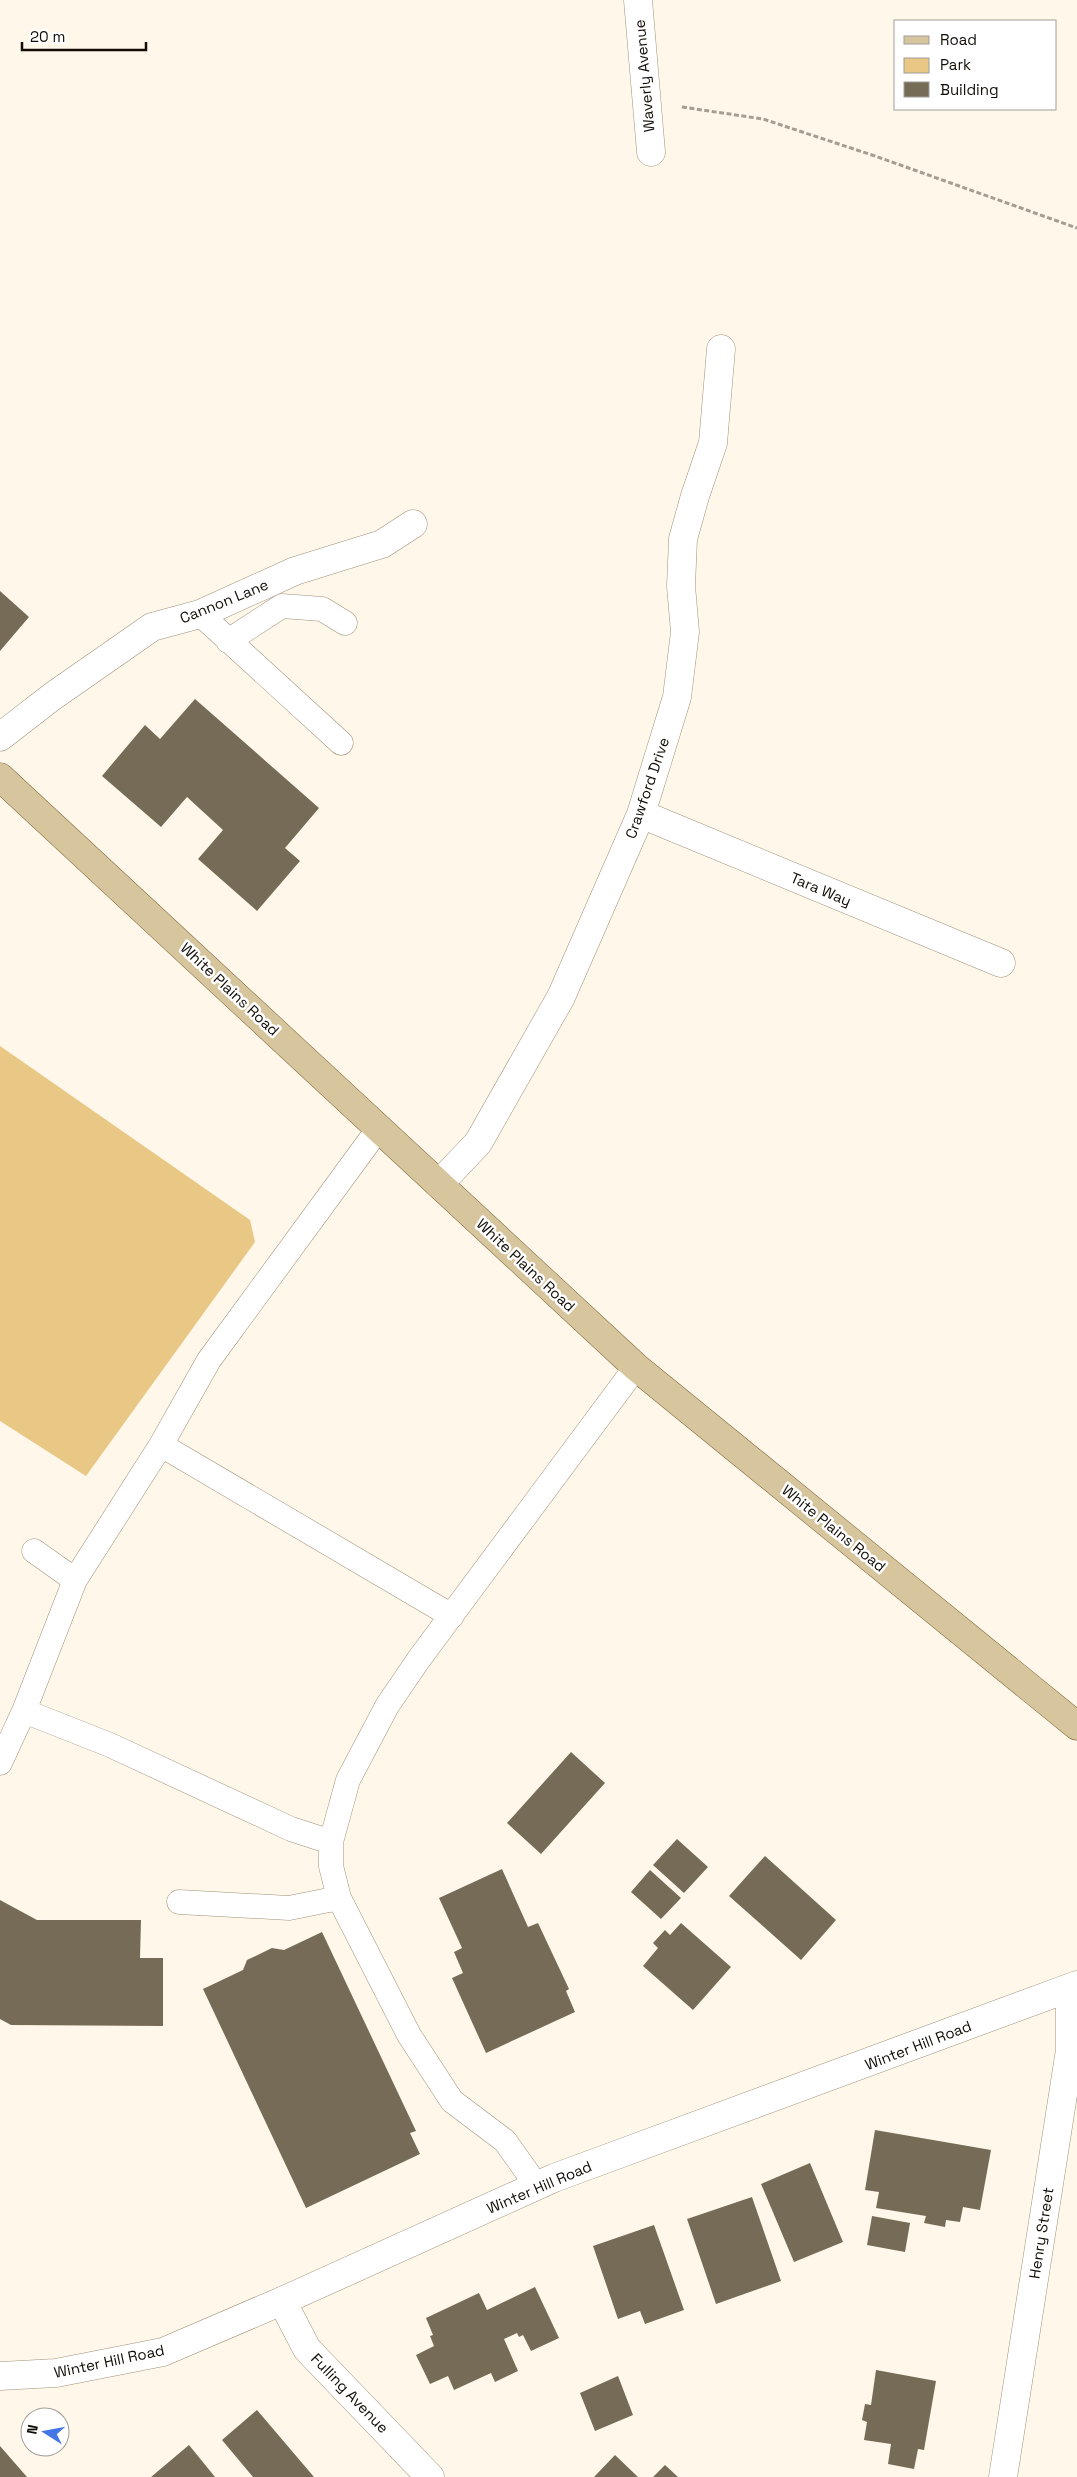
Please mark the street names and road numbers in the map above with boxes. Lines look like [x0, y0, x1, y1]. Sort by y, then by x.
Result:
street label: Waverly Avenue [630, 19, 658, 133]
street label: Cannon Lane [177, 575, 271, 627]
street label: Crawford Drive [621, 735, 673, 841]
street label: Tara Way [788, 868, 854, 910]
street label: White Plains Road [177, 938, 283, 1040]
street label: White Plains Road [473, 1214, 579, 1316]
street label: White Plains Road [778, 1480, 890, 1576]
street label: Winter Hill Road [862, 2016, 974, 2074]
street label: Winter Hill Road [484, 2156, 594, 2218]
street label: Henry Street [1024, 2186, 1058, 2280]
street label: Winter Hill Road [52, 2340, 166, 2382]
street label: Fulling Avenue [307, 2349, 393, 2437]

